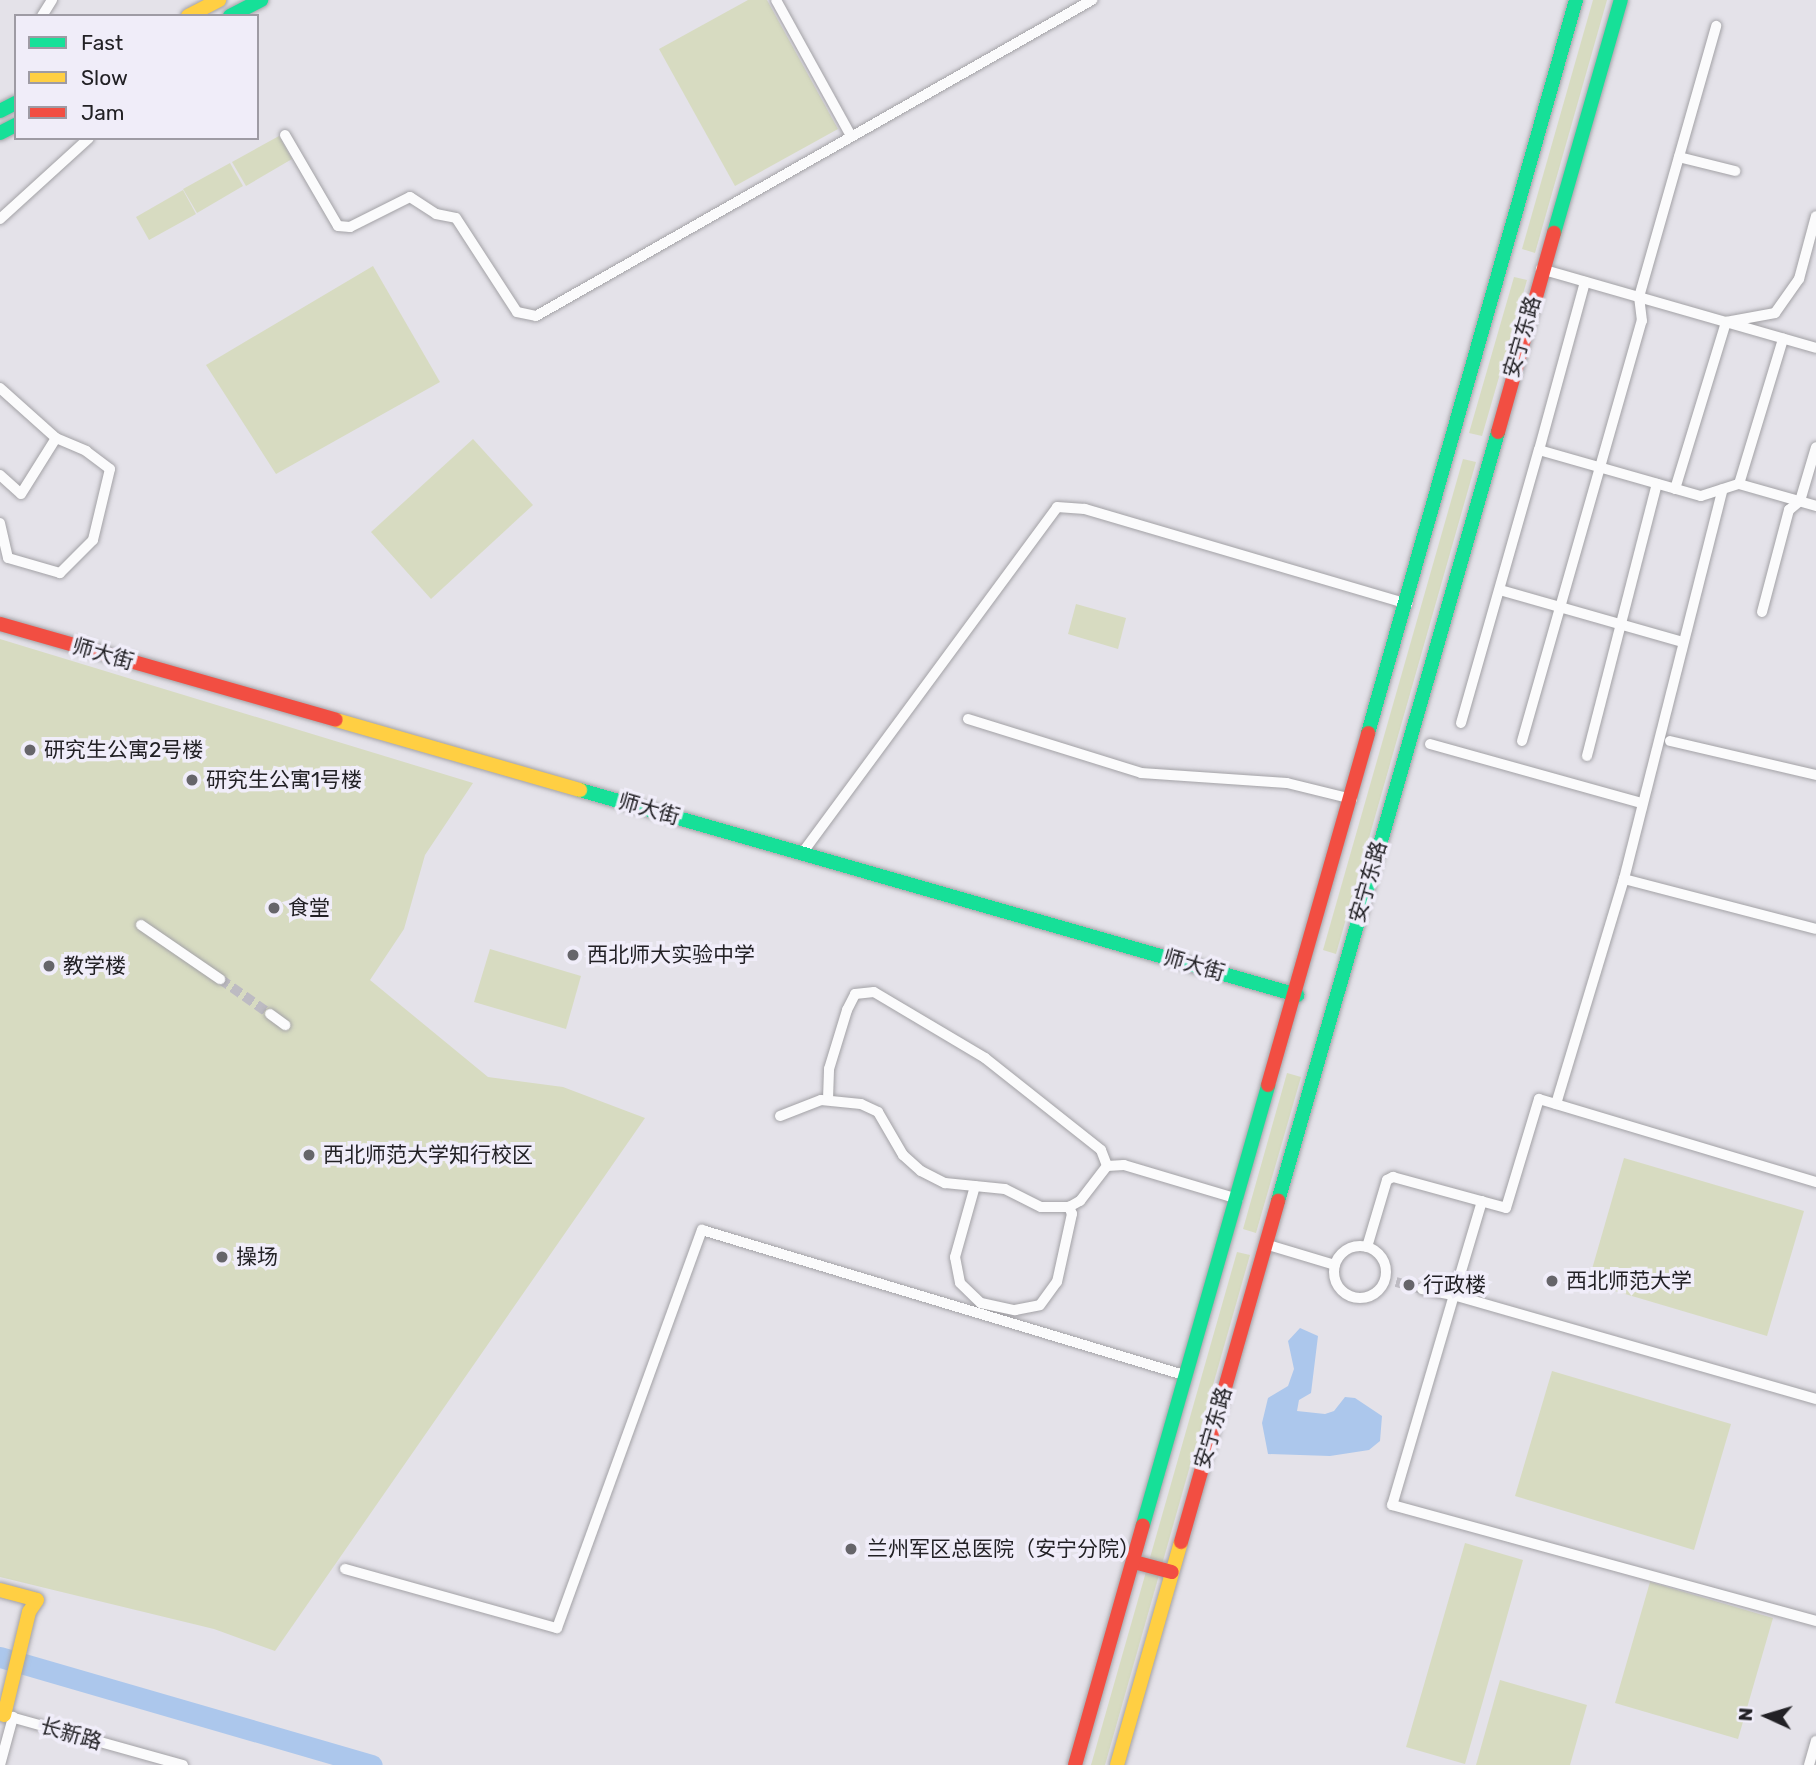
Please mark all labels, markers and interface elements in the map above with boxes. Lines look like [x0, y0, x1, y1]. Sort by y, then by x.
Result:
legend [14, 14, 259, 140]
text: Fast [81, 30, 123, 55]
text: Slow [81, 65, 128, 90]
text: Jam [81, 100, 125, 125]
street label: 安宁东路 [1498, 293, 1546, 381]
street label: 师大街 [69, 633, 137, 675]
place label: 研究生公寓2号楼 [44, 737, 203, 763]
marker: 研究生公寓2号楼 [22, 742, 38, 758]
place label: 研究生公寓1号楼 [206, 767, 362, 793]
marker: 研究生公寓1号楼 [184, 772, 200, 788]
street label: 师大街 [615, 788, 683, 830]
street label: 安宁东路 [1344, 838, 1392, 926]
place label: 食堂 [288, 895, 330, 921]
marker: 食堂 [266, 900, 282, 916]
place label: 西北师大实验中学 [587, 942, 755, 968]
street label: 师大街 [1160, 944, 1228, 986]
marker: 西北师大实验中学 [565, 947, 581, 963]
place label: 教学楼 [63, 953, 126, 979]
marker: 教学楼 [41, 958, 57, 974]
place label: 西北师范大学知行校区 [323, 1142, 533, 1168]
marker: 西北师范大学知行校区 [301, 1147, 317, 1163]
place label: 操场 [236, 1244, 278, 1270]
marker: 操场 [214, 1249, 230, 1265]
place label: 西北师范大学 [1566, 1268, 1692, 1294]
place label: 行政楼 [1423, 1272, 1486, 1298]
marker: 西北师范大学 [1544, 1273, 1560, 1289]
marker: 行政楼 [1401, 1277, 1417, 1293]
street label: 安宁东路 [1189, 1384, 1237, 1472]
place label: 兰州军区总医院（安宁分院） [867, 1536, 1140, 1562]
marker: 兰州军区总医院（安宁分院） [841, 1539, 861, 1559]
north arrow [1732, 1681, 1802, 1751]
text: N [1734, 1707, 1758, 1722]
street label: 长新路 [37, 1713, 105, 1755]

